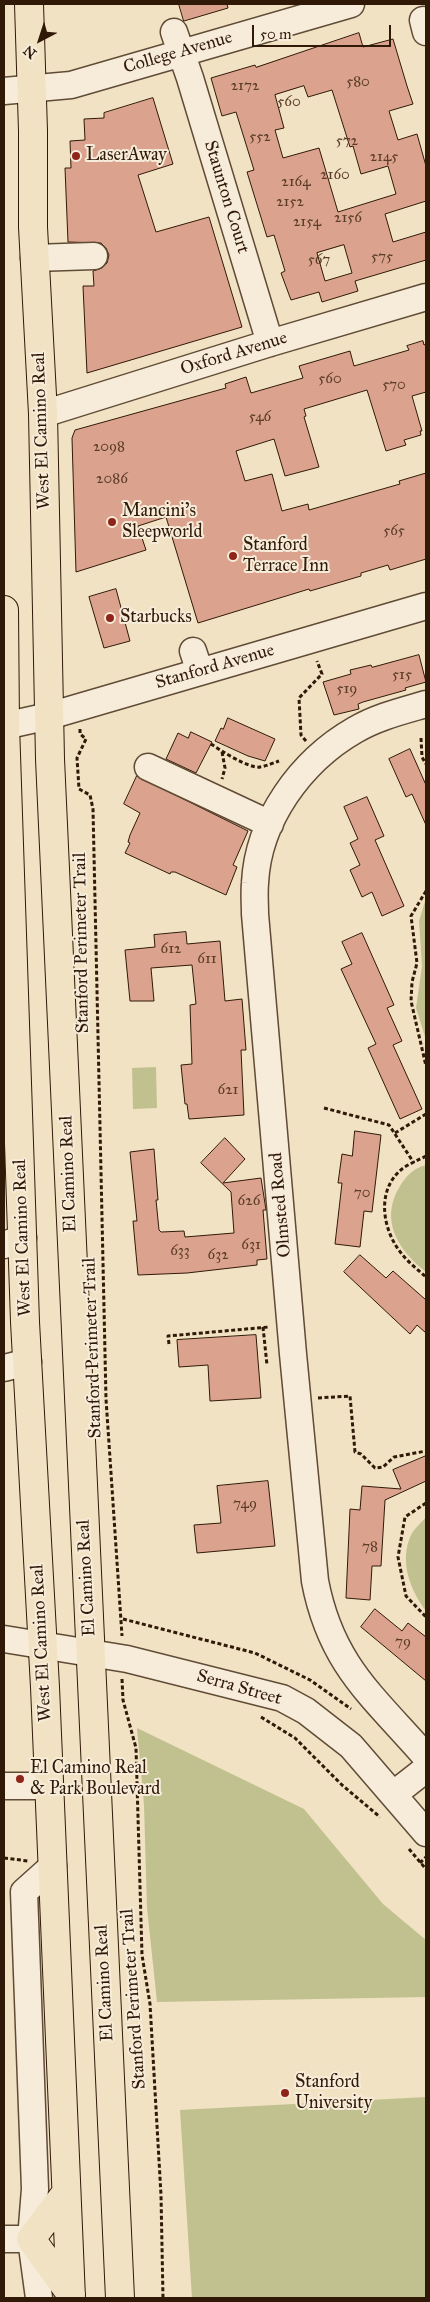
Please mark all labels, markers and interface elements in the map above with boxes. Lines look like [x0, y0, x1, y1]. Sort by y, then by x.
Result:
north arrow [15, 15, 65, 65]
scale bar [255, 15, 394, 47]
text: 50 m [260, 25, 292, 43]
street label: College Avenue [121, 27, 235, 79]
text: N [20, 42, 40, 62]
house number: 580 [346, 73, 370, 91]
house number: 2172 [231, 77, 259, 95]
house number: 560 [277, 93, 301, 111]
house number: 552 [249, 128, 271, 146]
house number: 572 [336, 132, 358, 150]
street label: Staunton Court [199, 138, 253, 256]
place label: LaserAway [86, 145, 167, 167]
house number: 2145 [370, 148, 398, 166]
marker: LaserAway [70, 150, 82, 162]
house number: 2160 [320, 166, 350, 184]
house number: 2164 [281, 173, 311, 191]
house number: 2152 [276, 193, 304, 211]
house number: 2156 [334, 209, 362, 227]
house number: 2154 [293, 213, 321, 231]
house number: 575 [371, 248, 393, 266]
house number: 567 [308, 251, 330, 269]
street label: Oxford Avenue [178, 328, 290, 380]
street label: West El Camino Real [28, 352, 56, 510]
house number: 560 [318, 370, 342, 388]
house number: 570 [382, 376, 406, 394]
house number: 546 [249, 408, 271, 426]
house number: 2098 [93, 438, 125, 456]
house number: 2086 [96, 470, 128, 488]
place label: Mancini’s Sleepworld [122, 501, 202, 544]
marker: Mancini’s Sleepworld [106, 516, 118, 528]
house number: 565 [383, 522, 405, 540]
place label: Stanford Terrace Inn [243, 535, 329, 578]
marker: Stanford Terrace Inn [227, 550, 239, 562]
place label: Starbucks [120, 607, 192, 629]
marker: Starbucks [104, 612, 116, 624]
street label: Stanford Avenue [153, 640, 277, 694]
house number: 515 [392, 666, 412, 684]
house number: 519 [337, 680, 357, 698]
street label: Stanford Perimeter Trail [70, 852, 94, 1034]
house number: 612 [161, 940, 181, 958]
house number: 611 [197, 950, 217, 968]
house number: 621 [217, 1081, 239, 1099]
street label: El Camino Real [56, 1115, 82, 1233]
street label: Olmsted Road [266, 1152, 296, 1258]
street label: West El Camino Real [9, 1159, 37, 1317]
house number: 70 [354, 1184, 370, 1202]
house number: 626 [238, 1192, 260, 1210]
house number: 631 [241, 1236, 261, 1254]
house number: 633 [170, 1242, 190, 1260]
house number: 632 [207, 1246, 229, 1264]
street label: Stanford Perimeter Trail [79, 1257, 107, 1439]
house number: 749 [233, 1495, 257, 1513]
street label: El Camino Real [73, 1519, 101, 1637]
house number: 78 [362, 1538, 378, 1556]
street label: West El Camino Real [27, 1564, 57, 1722]
house number: 79 [395, 1633, 411, 1651]
street label: Serra Street [194, 1666, 284, 1710]
place label: El Camino Real & Park Boulevard [30, 1758, 160, 1800]
marker: El Camino Real & Park Boulevard [14, 1773, 26, 1785]
street label: Stanford Perimeter Trail [117, 1908, 151, 2090]
street label: El Camino Real [91, 1924, 119, 2042]
place label: Stanford University [295, 2072, 372, 2114]
marker: Stanford University [279, 2087, 291, 2099]

